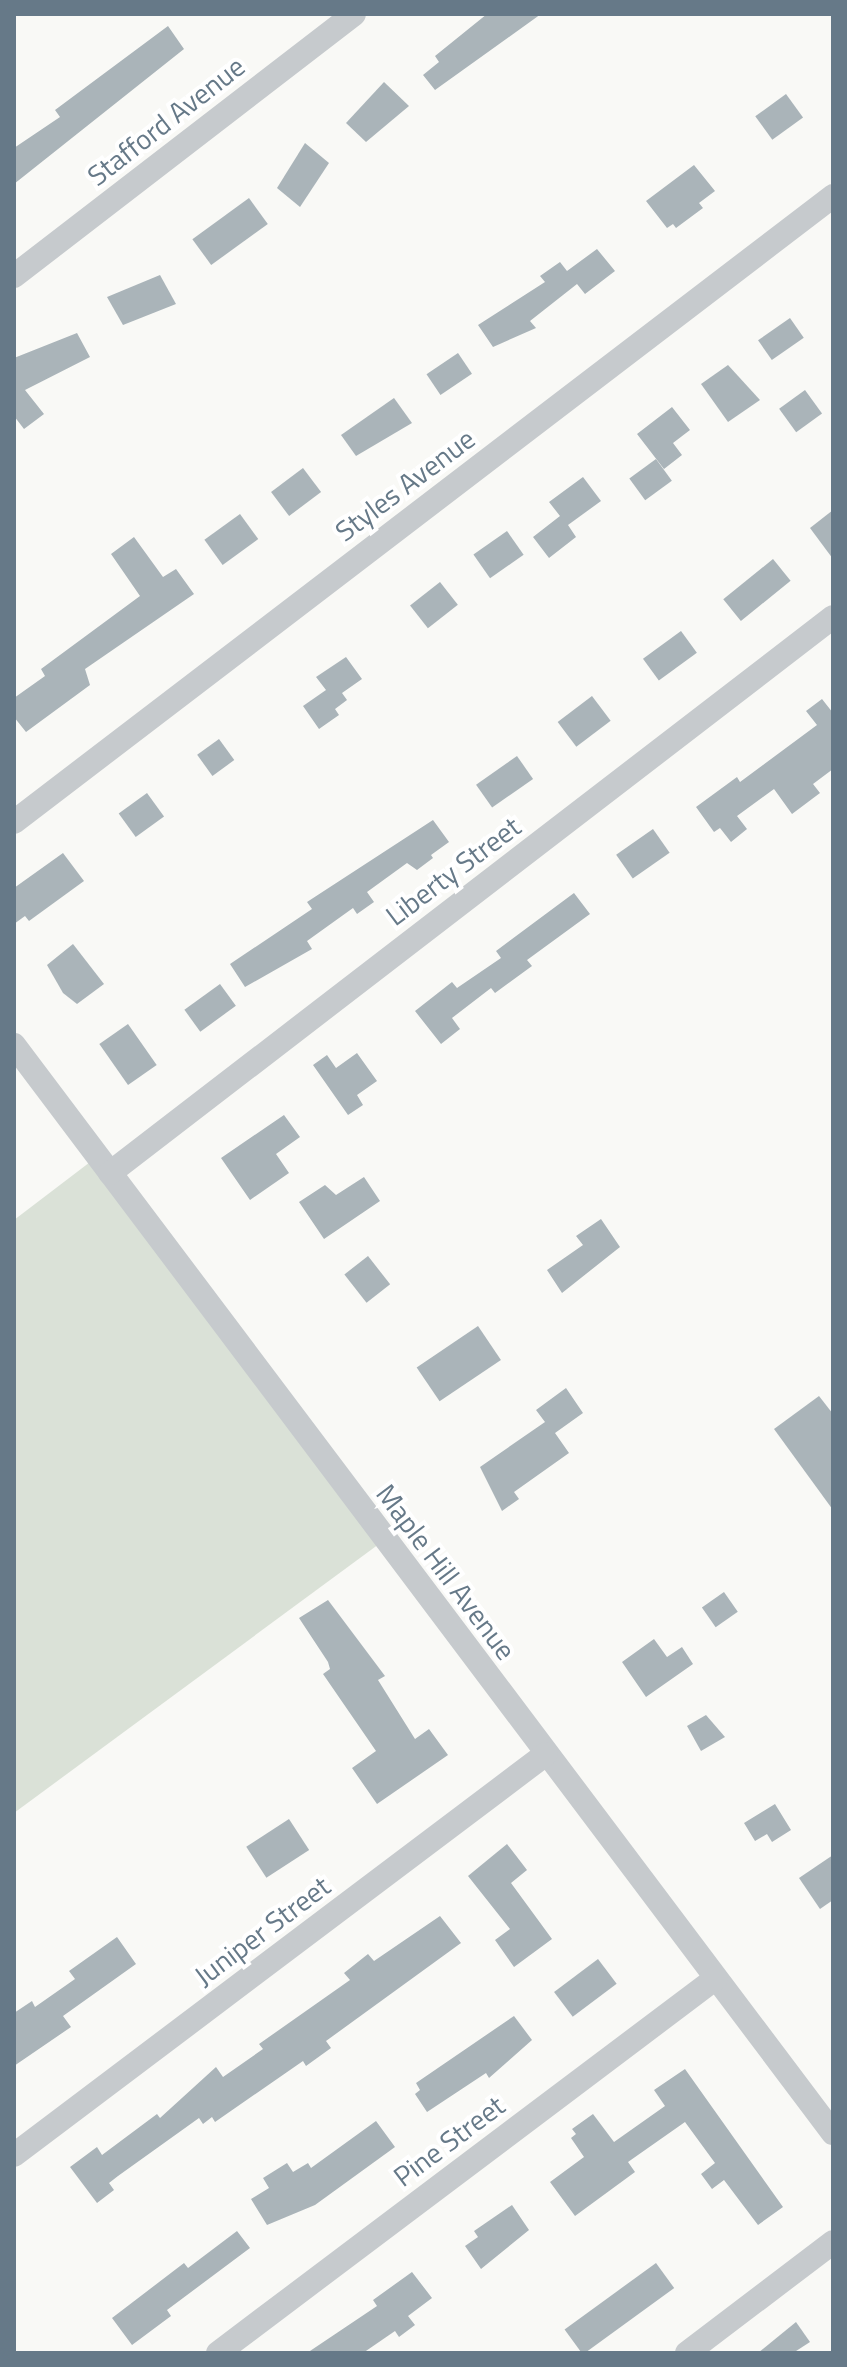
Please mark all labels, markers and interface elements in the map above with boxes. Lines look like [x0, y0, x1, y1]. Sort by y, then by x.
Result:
street label: Stafford Avenue [81, 49, 251, 193]
street label: Styles Avenue [329, 422, 481, 548]
street label: Liberty Street [379, 809, 527, 933]
street label: Maple Hill Avenue [369, 1478, 523, 1666]
street label: Juniper Street [188, 1869, 336, 1993]
street label: Pine Street [387, 2088, 511, 2194]

